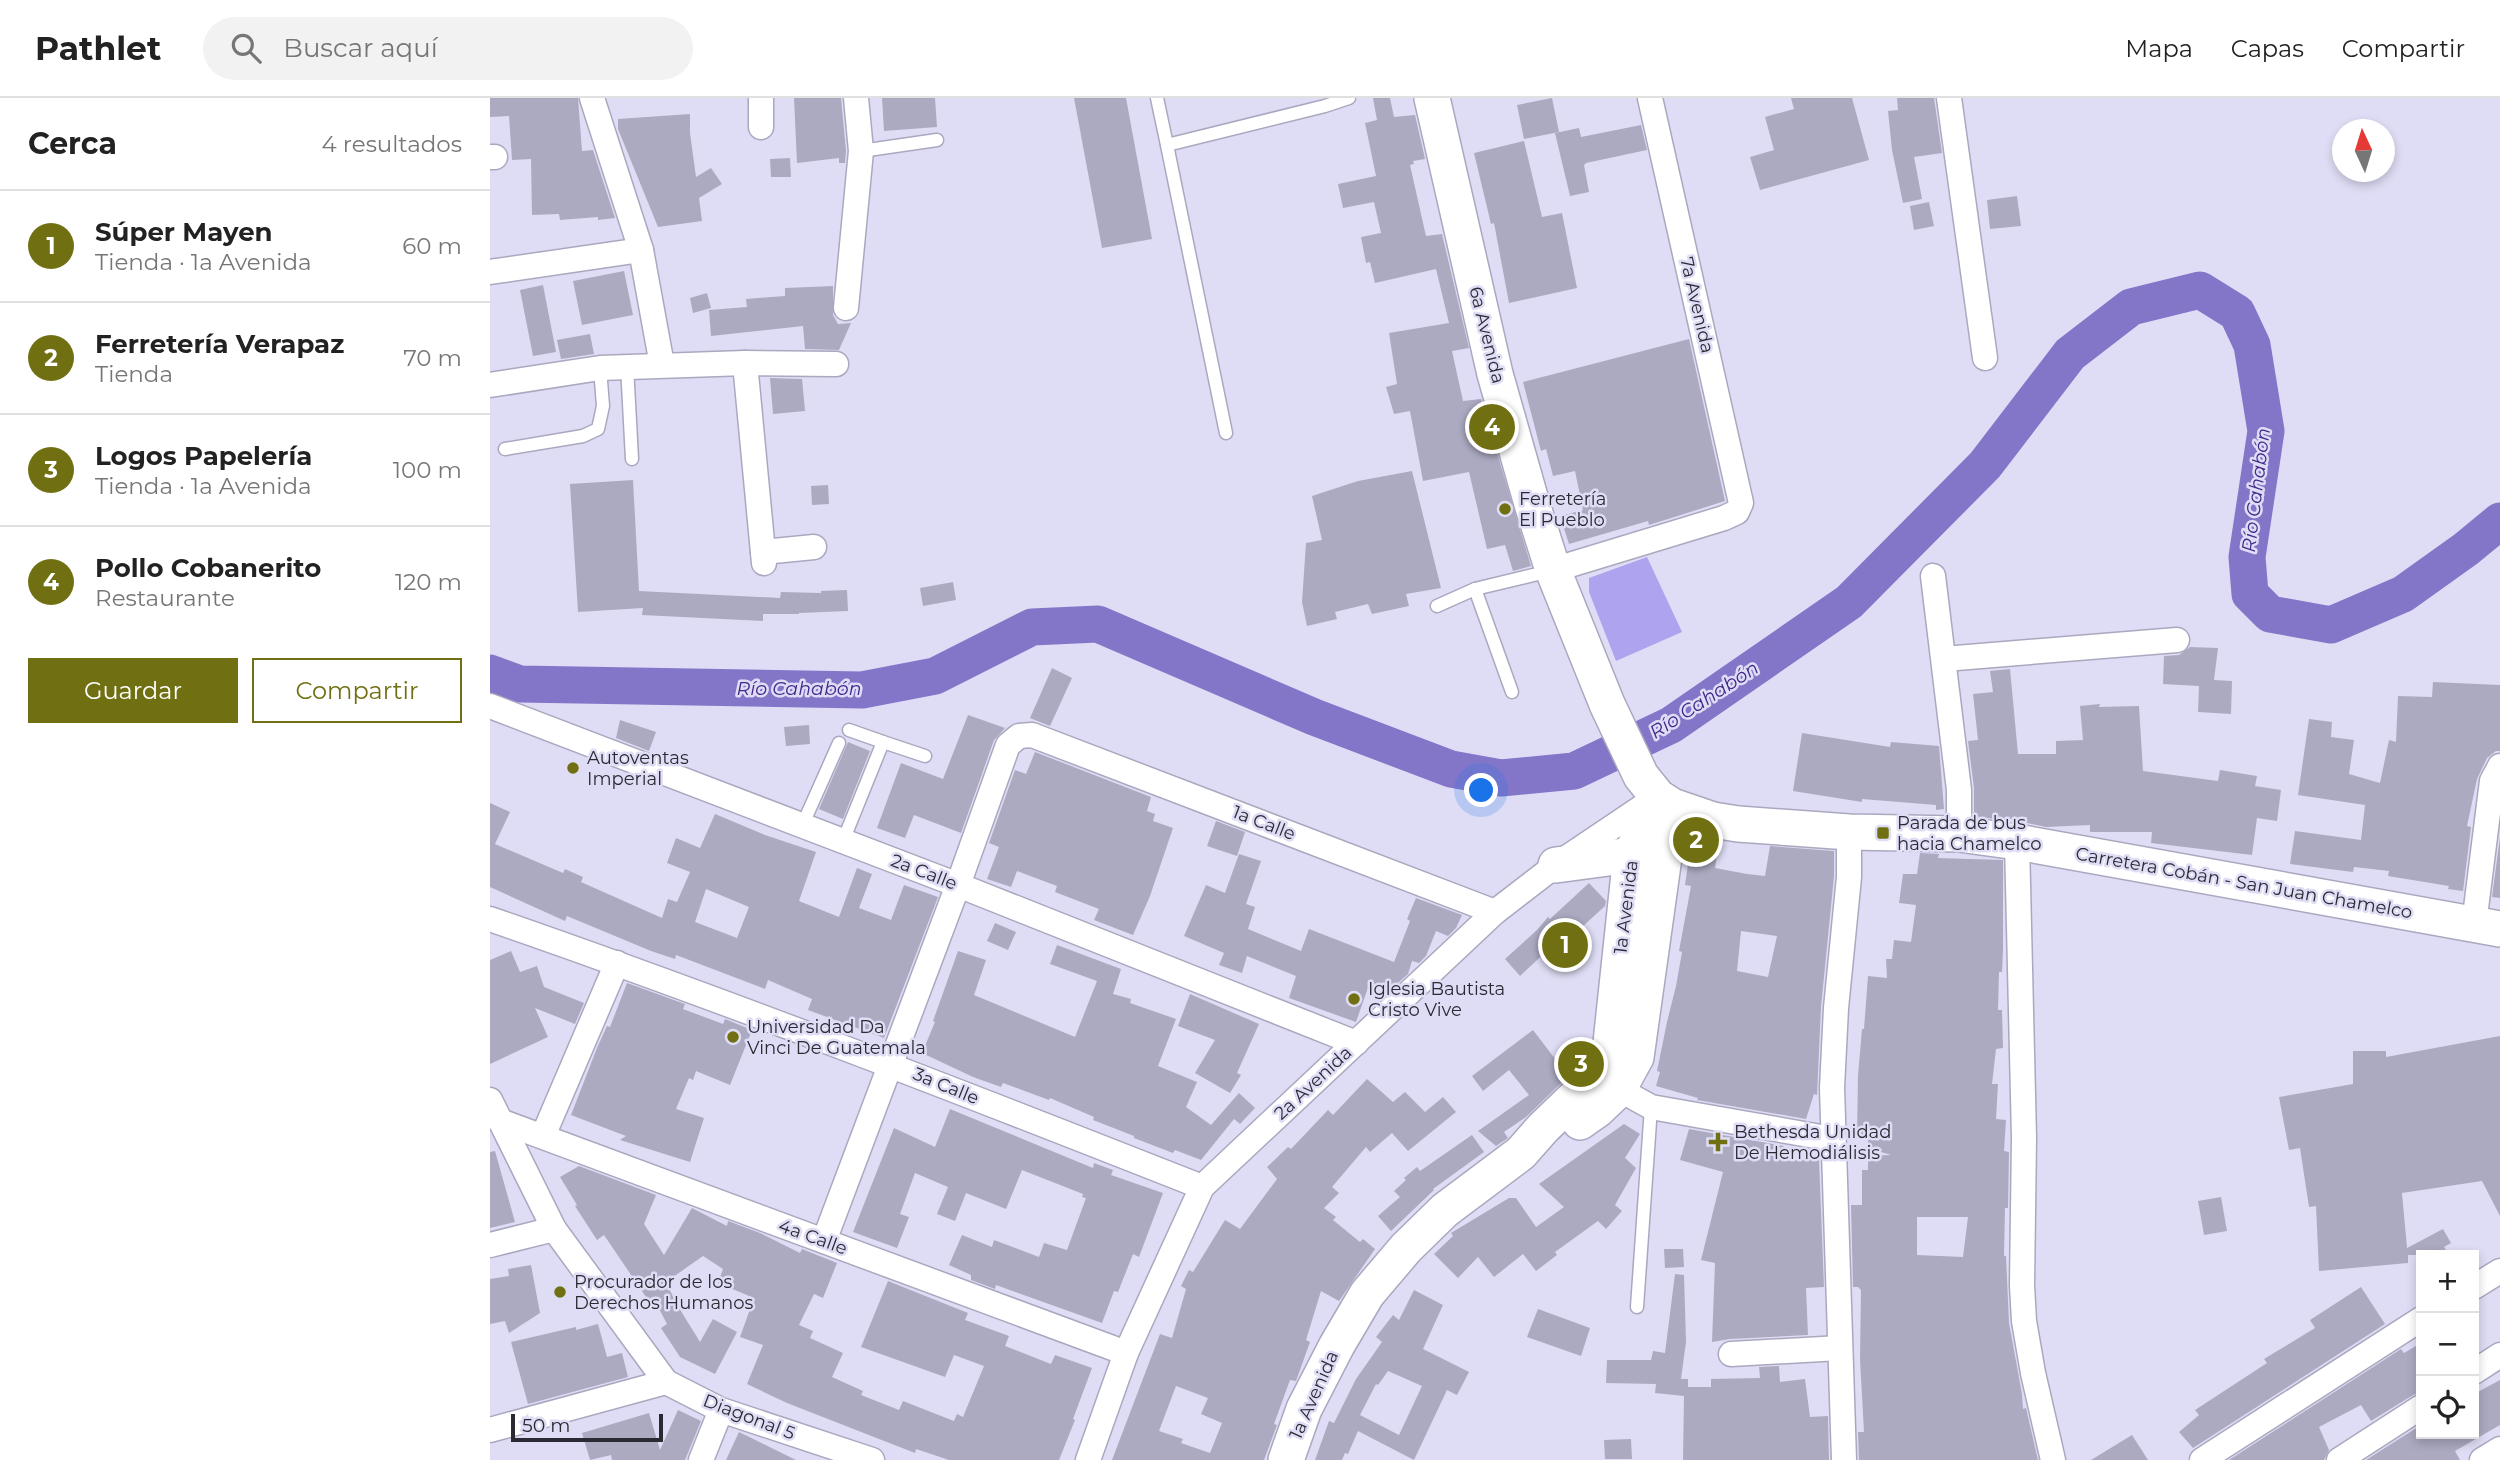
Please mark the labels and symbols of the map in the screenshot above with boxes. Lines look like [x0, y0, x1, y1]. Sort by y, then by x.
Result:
north arrow [2332, 119, 2395, 182]
street label: 7a Avenida [1675, 255, 1719, 355]
street label: 6a Avenida [1464, 284, 1510, 386]
pin: 4 [1469, 401, 1515, 453]
water label: Río Cahabón [2237, 426, 2275, 554]
place label: Ferretería El Pueblo [1519, 488, 1606, 531]
marker: Ferretería El Pueblo [1497, 501, 1513, 517]
water label: Río Cahabón [1645, 656, 1763, 744]
water label: Río Cahabón [736, 677, 862, 700]
place label: Autoventas Imperial [587, 747, 689, 790]
marker: Autoventas Imperial [565, 760, 581, 776]
your location [1464, 773, 1498, 807]
street label: 1a Calle [1229, 801, 1299, 845]
place label: Parada de bus hacia Chamelco [1897, 812, 2042, 855]
pin: 2 [1673, 814, 1719, 866]
marker: Parada de bus hacia Chamelco [1875, 825, 1891, 841]
street label: Carretera Cobán - San Juan Chamelco [2074, 843, 2414, 923]
street label: 2a Calle [888, 849, 960, 895]
street label: 1a Avenida [1609, 859, 1643, 955]
pin: 1 [1542, 919, 1588, 971]
place label: Iglesia Bautista Cristo Vive [1368, 978, 1505, 1021]
marker: Iglesia Bautista Cristo Vive [1346, 991, 1362, 1007]
place label: Universidad Da Vinci De Guatemala [747, 1016, 926, 1059]
marker: Universidad Da Vinci De Guatemala [725, 1029, 741, 1045]
pin: 3 [1558, 1038, 1604, 1090]
street label: 2a Avenida [1270, 1041, 1356, 1125]
street label: 3a Calle [910, 1063, 982, 1109]
place label: Bethesda Unidad De Hemodiálisis [1734, 1121, 1891, 1164]
marker: Bethesda Unidad De Hemodiálisis [1708, 1132, 1728, 1152]
street label: 4a Calle [776, 1214, 850, 1260]
place label: Procurador de los Derechos Humanos [574, 1271, 753, 1314]
marker: Procurador de los Derechos Humanos [552, 1284, 568, 1300]
street label: 1a Avenida [1285, 1347, 1343, 1443]
street label: Diagonal 5 [700, 1389, 798, 1445]
scale bar [511, 1411, 663, 1443]

